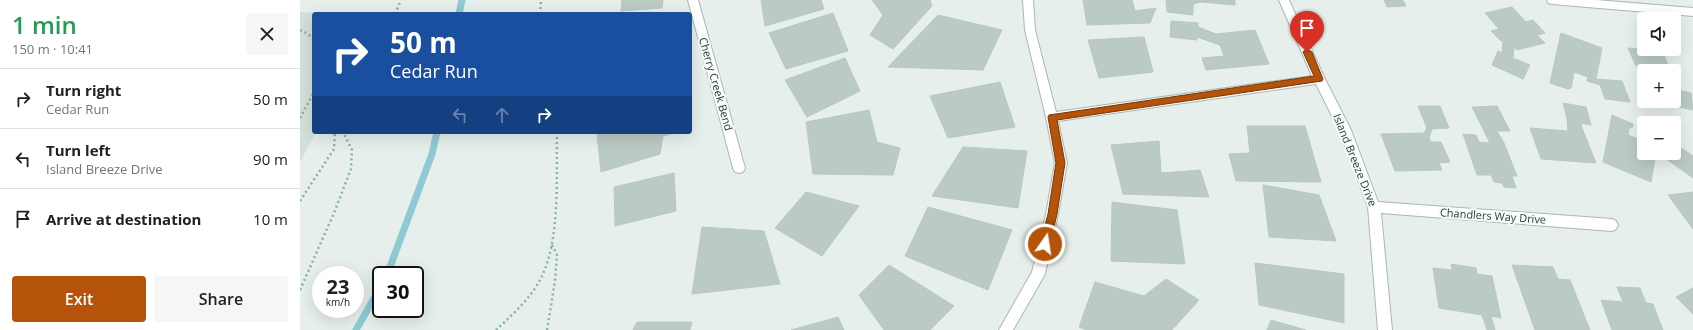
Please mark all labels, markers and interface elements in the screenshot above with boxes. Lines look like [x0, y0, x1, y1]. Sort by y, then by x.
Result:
text: 1 min [12, 8, 77, 41]
pin [1290, 11, 1324, 52]
map controls [1637, 12, 1681, 160]
button: sound [1637, 12, 1681, 56]
button: close [246, 13, 288, 55]
icon: arrive [1296, 17, 1318, 39]
text: 50 m [390, 23, 457, 61]
icon: right [324, 28, 376, 80]
street label: Cherry Creek Bend [696, 35, 737, 132]
text: 150 m · 10:41 [12, 40, 93, 58]
text: Cedar Run [390, 59, 478, 83]
button: + [1637, 64, 1681, 108]
text: Turn right [46, 80, 121, 100]
icon: right [12, 88, 34, 110]
text: 50 m [253, 89, 288, 109]
text: Cedar Run [46, 100, 109, 118]
icon: left [449, 104, 471, 126]
icon: ahead [491, 104, 513, 126]
icon: right [533, 104, 555, 126]
street label: Island Breeze Drive [1330, 111, 1381, 208]
button: − [1637, 116, 1681, 160]
text: Turn left [46, 140, 111, 160]
icon: left [12, 148, 34, 170]
text: 90 m [253, 149, 288, 169]
text: Island Breeze Drive [46, 160, 163, 178]
street label: Chandlers Way Drive [1439, 204, 1547, 227]
icon: arrive [12, 208, 34, 230]
text: Arrive at destination [46, 209, 201, 229]
text: 10 m [253, 209, 288, 229]
position arrow [1024, 223, 1066, 265]
speed limit sign: 30 [372, 266, 424, 318]
text: 23 [327, 273, 349, 300]
button: Exit [12, 276, 146, 322]
button: Share [154, 276, 288, 322]
text: km/h [326, 295, 350, 309]

